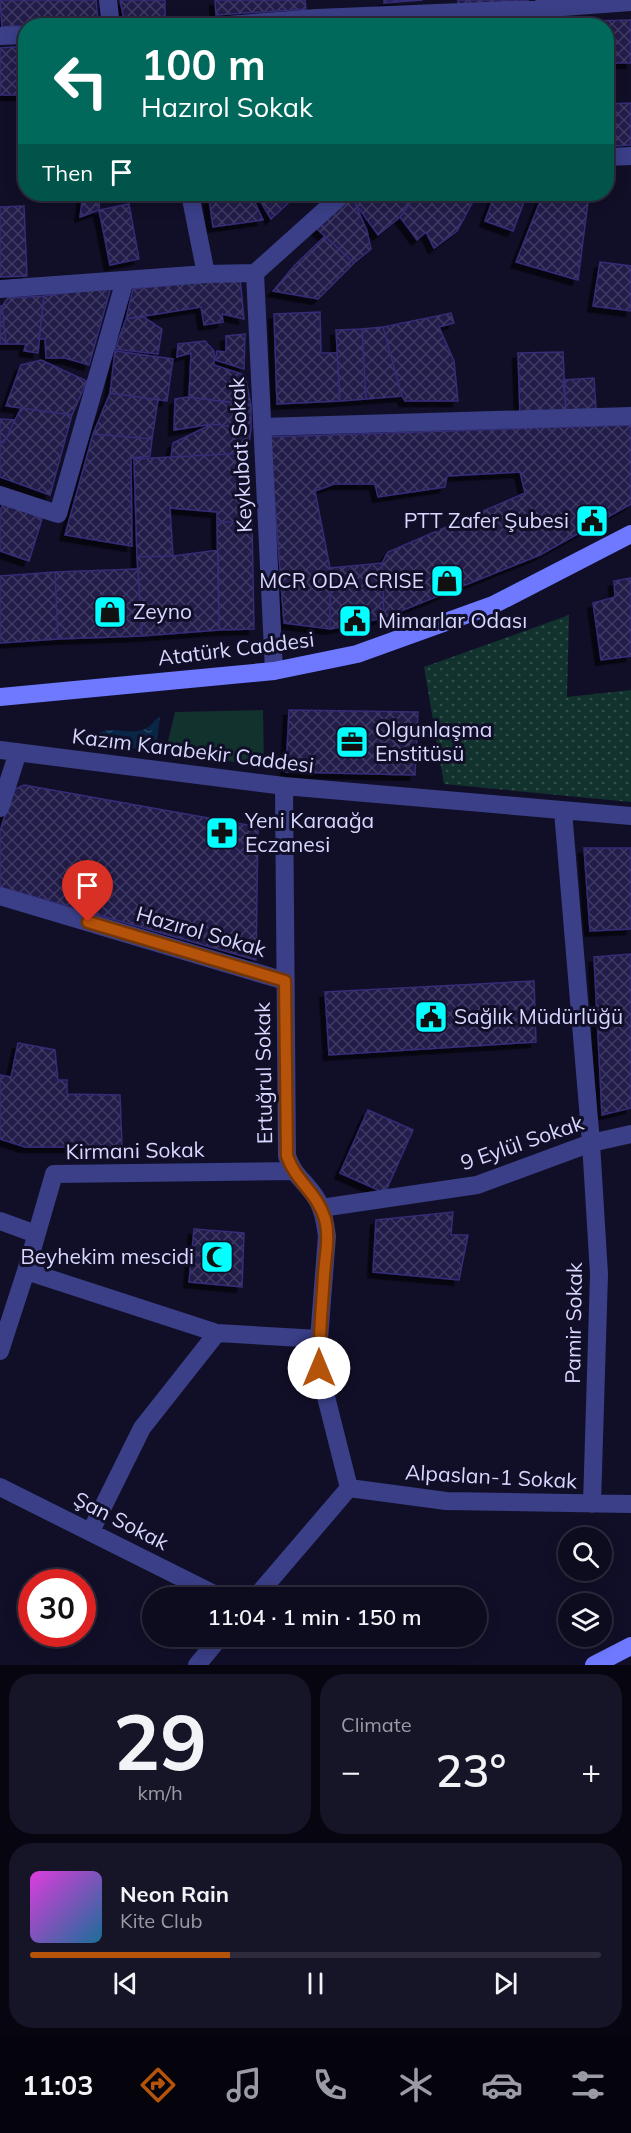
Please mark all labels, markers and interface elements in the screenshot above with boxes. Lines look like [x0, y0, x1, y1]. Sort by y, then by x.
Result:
text: 100 m [141, 38, 266, 91]
icon: left [42, 42, 120, 120]
text: Hazırol Sokak [141, 90, 313, 124]
icon: arrive [105, 156, 138, 189]
text: Then [42, 159, 93, 187]
street label: Keykubat Sokak [223, 376, 257, 533]
public building icon: PTT Zafer Şubesi [574, 503, 610, 539]
place label: PTT Zafer Şubesi [404, 507, 569, 533]
shop icon: MCR ODA CRISE [429, 563, 465, 599]
place label: MCR ODA CRISE [259, 567, 424, 593]
shop icon: Zeyno [92, 594, 128, 630]
place label: Zeyno [133, 598, 192, 624]
public building icon: Mimarlar Odası [337, 603, 373, 639]
place label: Mimarlar Odası [378, 607, 527, 633]
street label: Atatürk Caddesi [156, 626, 315, 670]
place label: Olgunlaşma Enstitüsü [375, 716, 492, 766]
street label: Kazım Karabekir Caddesi [71, 722, 315, 778]
office icon: Olgunlaşma Enstitüsü [334, 724, 370, 760]
place label: Yeni Karaağa Eczanesi [244, 807, 374, 857]
pharmacy icon: Yeni Karaağa Eczanesi [204, 815, 240, 851]
pin [62, 860, 113, 922]
icon: arrive [71, 869, 104, 902]
street label: Hazırol Sokak [133, 900, 269, 962]
public building icon: Sağlık Müdürlüğü [413, 999, 449, 1035]
street label: Ertuğrul Sokak [249, 1002, 277, 1144]
place label: Sağlık Müdürlüğü [454, 1003, 623, 1029]
street label: 9 Eylül Sokak [457, 1109, 587, 1175]
street label: Kirmani Sokak [65, 1136, 205, 1164]
mosque icon: Beyhekim mescidi [199, 1239, 235, 1275]
place label: Beyhekim mescidi [21, 1243, 194, 1269]
street label: Pamir Sokak [559, 1262, 587, 1384]
position arrow [287, 1336, 351, 1400]
street label: Alpaslan-1 Sokak [404, 1459, 578, 1493]
street label: Şan Sokak [70, 1485, 173, 1555]
map controls [558, 1527, 612, 1647]
button: search [558, 1527, 612, 1581]
speed limit sign: 30 [18, 1569, 96, 1647]
button: layers [558, 1593, 612, 1647]
text: 11:04 · 1 min · 150 m [207, 1603, 422, 1631]
text: 29 [113, 1692, 207, 1790]
text: Climate [341, 1712, 412, 1737]
text: 23° [436, 1742, 506, 1798]
text: − [341, 1750, 361, 1791]
text: + [581, 1750, 601, 1791]
text: km/h [137, 1780, 183, 1805]
text: Neon Rain [120, 1880, 229, 1908]
text: Kite Club [120, 1908, 202, 1933]
icon: previous [109, 1967, 142, 2000]
icon: pause [299, 1967, 332, 2000]
icon: next [489, 1967, 522, 2000]
icon: directions [137, 2064, 179, 2106]
icon: music [223, 2064, 265, 2106]
icon: phone [309, 2064, 351, 2106]
icon: climate [395, 2064, 437, 2106]
icon: car [481, 2064, 523, 2106]
icon: filters [567, 2064, 609, 2106]
text: 11:03 [22, 2068, 93, 2102]

